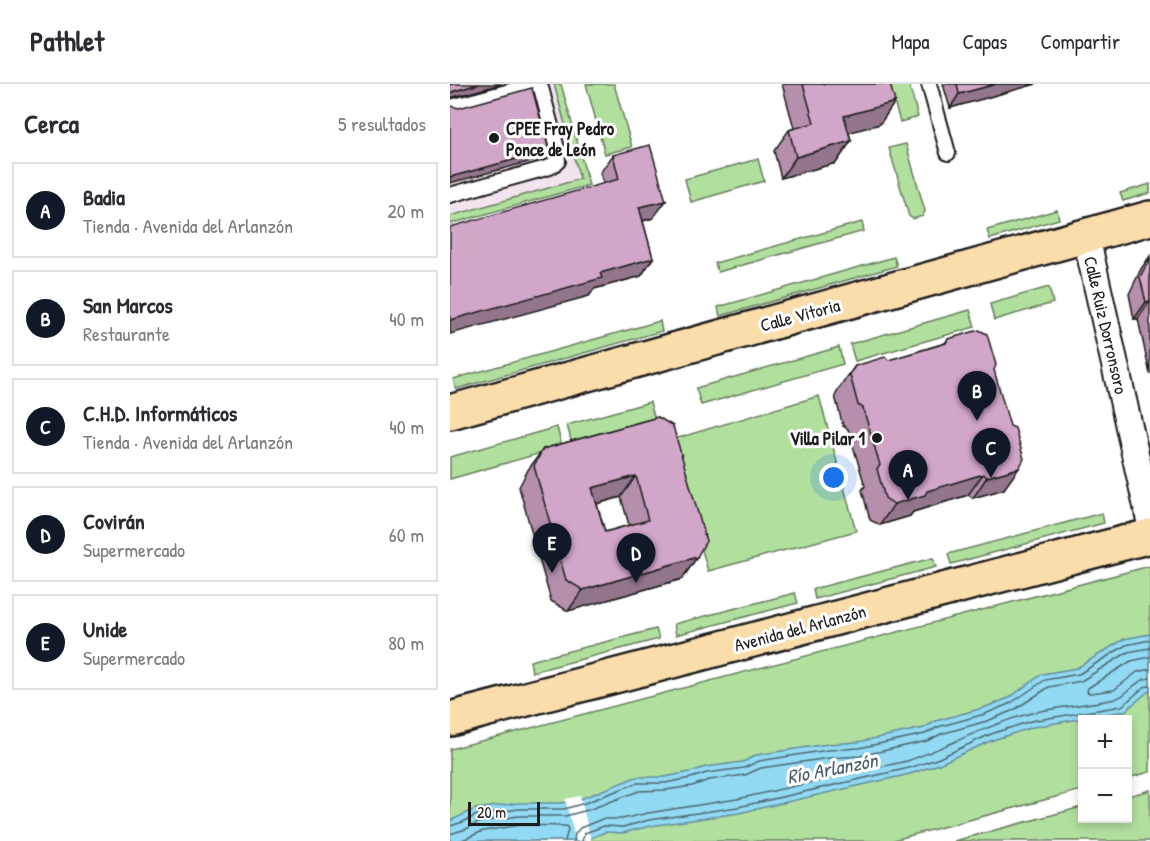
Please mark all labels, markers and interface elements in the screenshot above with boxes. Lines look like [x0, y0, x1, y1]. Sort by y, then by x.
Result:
text: Pathlet [30, 22, 104, 60]
text: Mapa [891, 27, 929, 56]
text: Capas [962, 27, 1007, 56]
text: Compartir [1040, 27, 1120, 56]
text: Cerca [24, 106, 79, 141]
text: 5 resultados [338, 110, 426, 137]
place label: CPEE Fray Pedro Ponce de León [506, 116, 615, 162]
marker: CPEE Fray Pedro Ponce de León [487, 131, 501, 145]
text: Badia [83, 182, 125, 212]
text: A [41, 197, 50, 224]
text: 20 m [387, 197, 424, 224]
text: Tienda · Avenida del Arlanzón [83, 212, 293, 239]
street label: Calle Ruiz Dorronsoro [1078, 254, 1134, 396]
text: San Marcos [83, 290, 173, 320]
street label: Calle Vitoria [757, 292, 843, 338]
text: B [40, 305, 51, 332]
text: 40 m [389, 305, 424, 332]
text: Restaurante [83, 320, 170, 347]
pin: B [958, 372, 996, 421]
text: C.H.D. Informáticos [83, 398, 237, 428]
text: C [40, 413, 51, 440]
text: 40 m [389, 413, 424, 440]
place label: Villa Pilar 1 [790, 426, 865, 451]
text: Tienda · Avenida del Arlanzón [83, 428, 293, 455]
pin: C [972, 428, 1010, 478]
marker: Villa Pilar 1 [870, 431, 884, 445]
pin: A [888, 450, 928, 500]
your location [819, 463, 848, 492]
text: Covirán [83, 506, 145, 536]
text: D [41, 521, 50, 548]
text: 60 m [389, 521, 424, 548]
pin: E [532, 524, 572, 573]
pin: D [616, 534, 656, 583]
text: Supermercado [83, 536, 185, 563]
street label: Avenida del Arlanzón [731, 598, 869, 658]
text: Unide [83, 614, 127, 644]
text: E [41, 629, 50, 656]
text: 80 m [388, 629, 424, 656]
text: Supermercado [83, 644, 185, 671]
map controls [1078, 715, 1132, 823]
button: + [1078, 715, 1132, 769]
water label: Río Arlanzón [784, 746, 881, 790]
button: − [1078, 769, 1132, 823]
scale bar [468, 799, 540, 826]
text: 20 m [477, 801, 506, 823]

